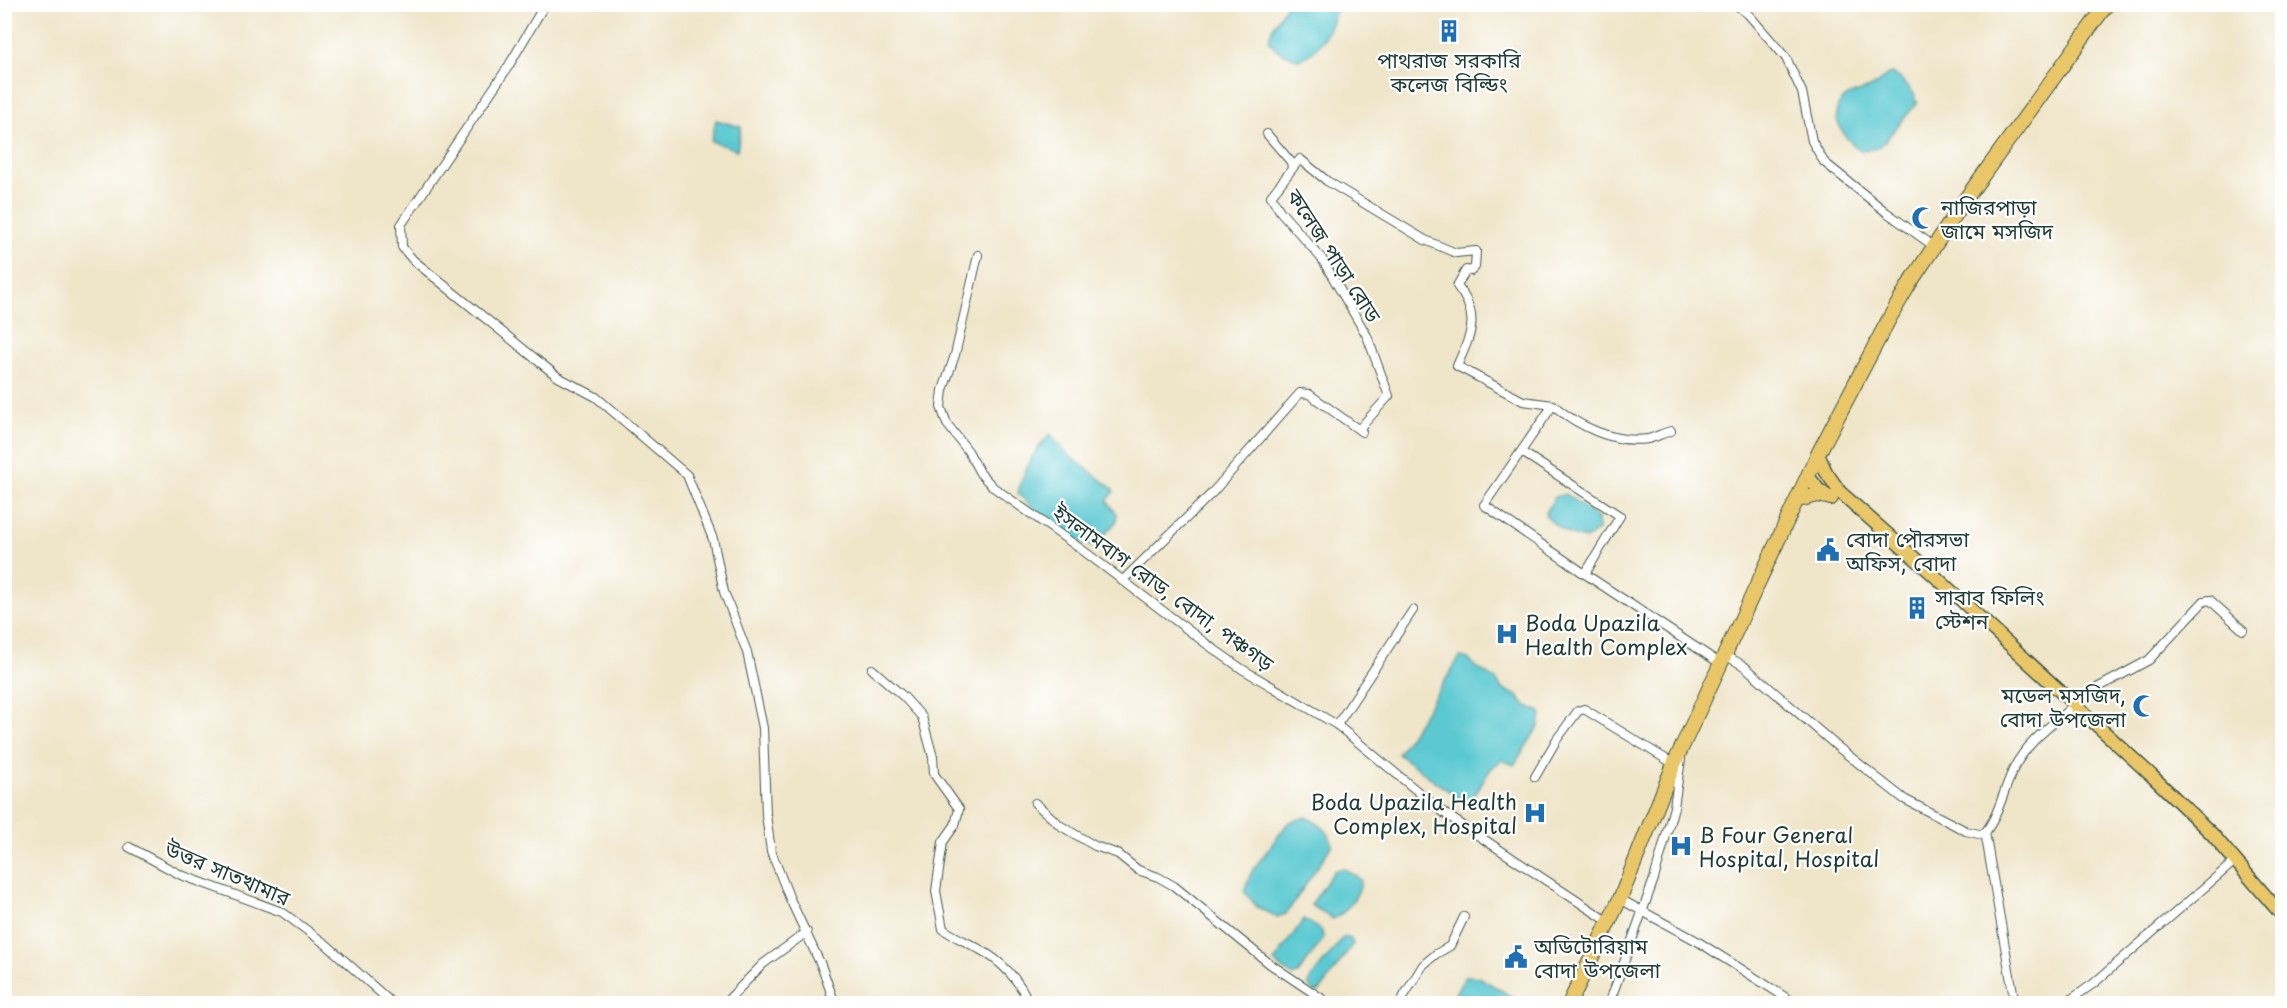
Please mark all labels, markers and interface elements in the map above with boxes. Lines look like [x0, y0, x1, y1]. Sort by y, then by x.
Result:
building icon: পাথরাজ সরকারি কলেজ বিল্ডিং [1436, 18, 1462, 44]
place label: পাথরাজ সরকারি কলেজ বিল্ডিং [1377, 43, 1521, 99]
street label: কলেজ পাড়া রোড [1279, 181, 1391, 329]
place label: নাজিরপাড়া জামে মসজিদ [1940, 190, 2054, 246]
mosque icon: নাজিরপাড়া জামে মসজিদ [1910, 205, 1936, 231]
street label: ইসলামবাগ রোড, বোদা, পঞ্চগড় [1046, 495, 1282, 679]
place label: বোদা পৌরসভা অফিস, বোদা [1845, 522, 1969, 578]
public building icon: বোদা পৌরসভা অফিস, বোদা [1815, 537, 1841, 563]
place label: সাবাব ফিলিং স্টেশন [1934, 580, 2044, 636]
building icon: সাবাব ফিলিং স্টেশন [1904, 595, 1930, 621]
place label: Boda Upazila Health Complex [1525, 606, 1688, 662]
hospital icon: Boda Upazila Health Complex [1494, 621, 1520, 647]
place label: মডেল মসজিদ, বোদা উপজেলা [2000, 678, 2126, 734]
mosque icon: মডেল মসজিদ, বোদা উপজেলা [2131, 693, 2157, 719]
place label: Boda Upazila Health Complex, Hospital [1310, 785, 1517, 841]
hospital icon: Boda Upazila Health Complex, Hospital [1522, 800, 1548, 826]
place label: B Four General Hospital, Hospital [1699, 818, 1879, 874]
street label: উত্তর সাতখামার [160, 831, 296, 913]
hospital icon: B Four General Hospital, Hospital [1668, 833, 1694, 859]
place label: অডিটোরিয়াম বোদা উপজেলা [1533, 929, 1661, 985]
public building icon: অডিটোরিয়াম বোদা উপজেলা [1503, 944, 1529, 970]

